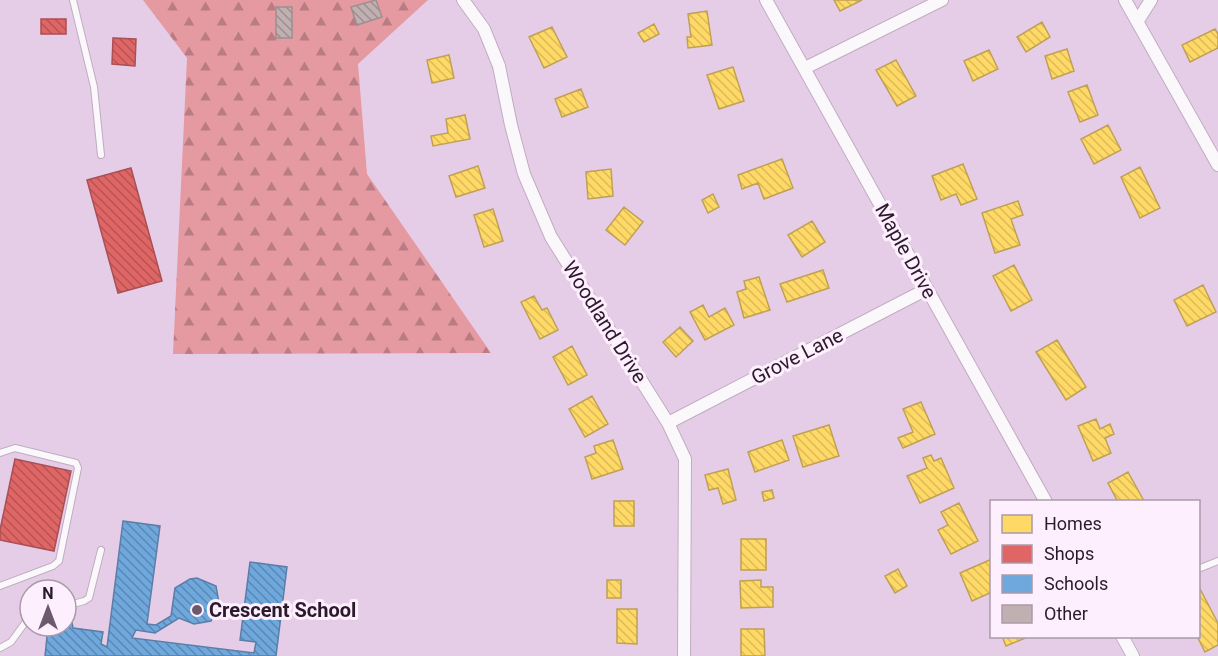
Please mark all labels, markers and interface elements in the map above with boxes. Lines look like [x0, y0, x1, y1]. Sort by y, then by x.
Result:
street label: Maple Drive [870, 199, 942, 303]
street label: Woodland Drive [558, 256, 652, 388]
street label: Grove Lane [747, 323, 847, 389]
legend [990, 500, 1200, 638]
text: Homes [1044, 513, 1102, 534]
text: Shops [1044, 543, 1094, 564]
text: Schools [1044, 573, 1108, 594]
north arrow [18, 578, 78, 638]
text: N [42, 584, 54, 603]
place label: Crescent School [209, 598, 356, 622]
marker: Crescent School [190, 603, 204, 617]
text: Other [1044, 603, 1088, 624]

